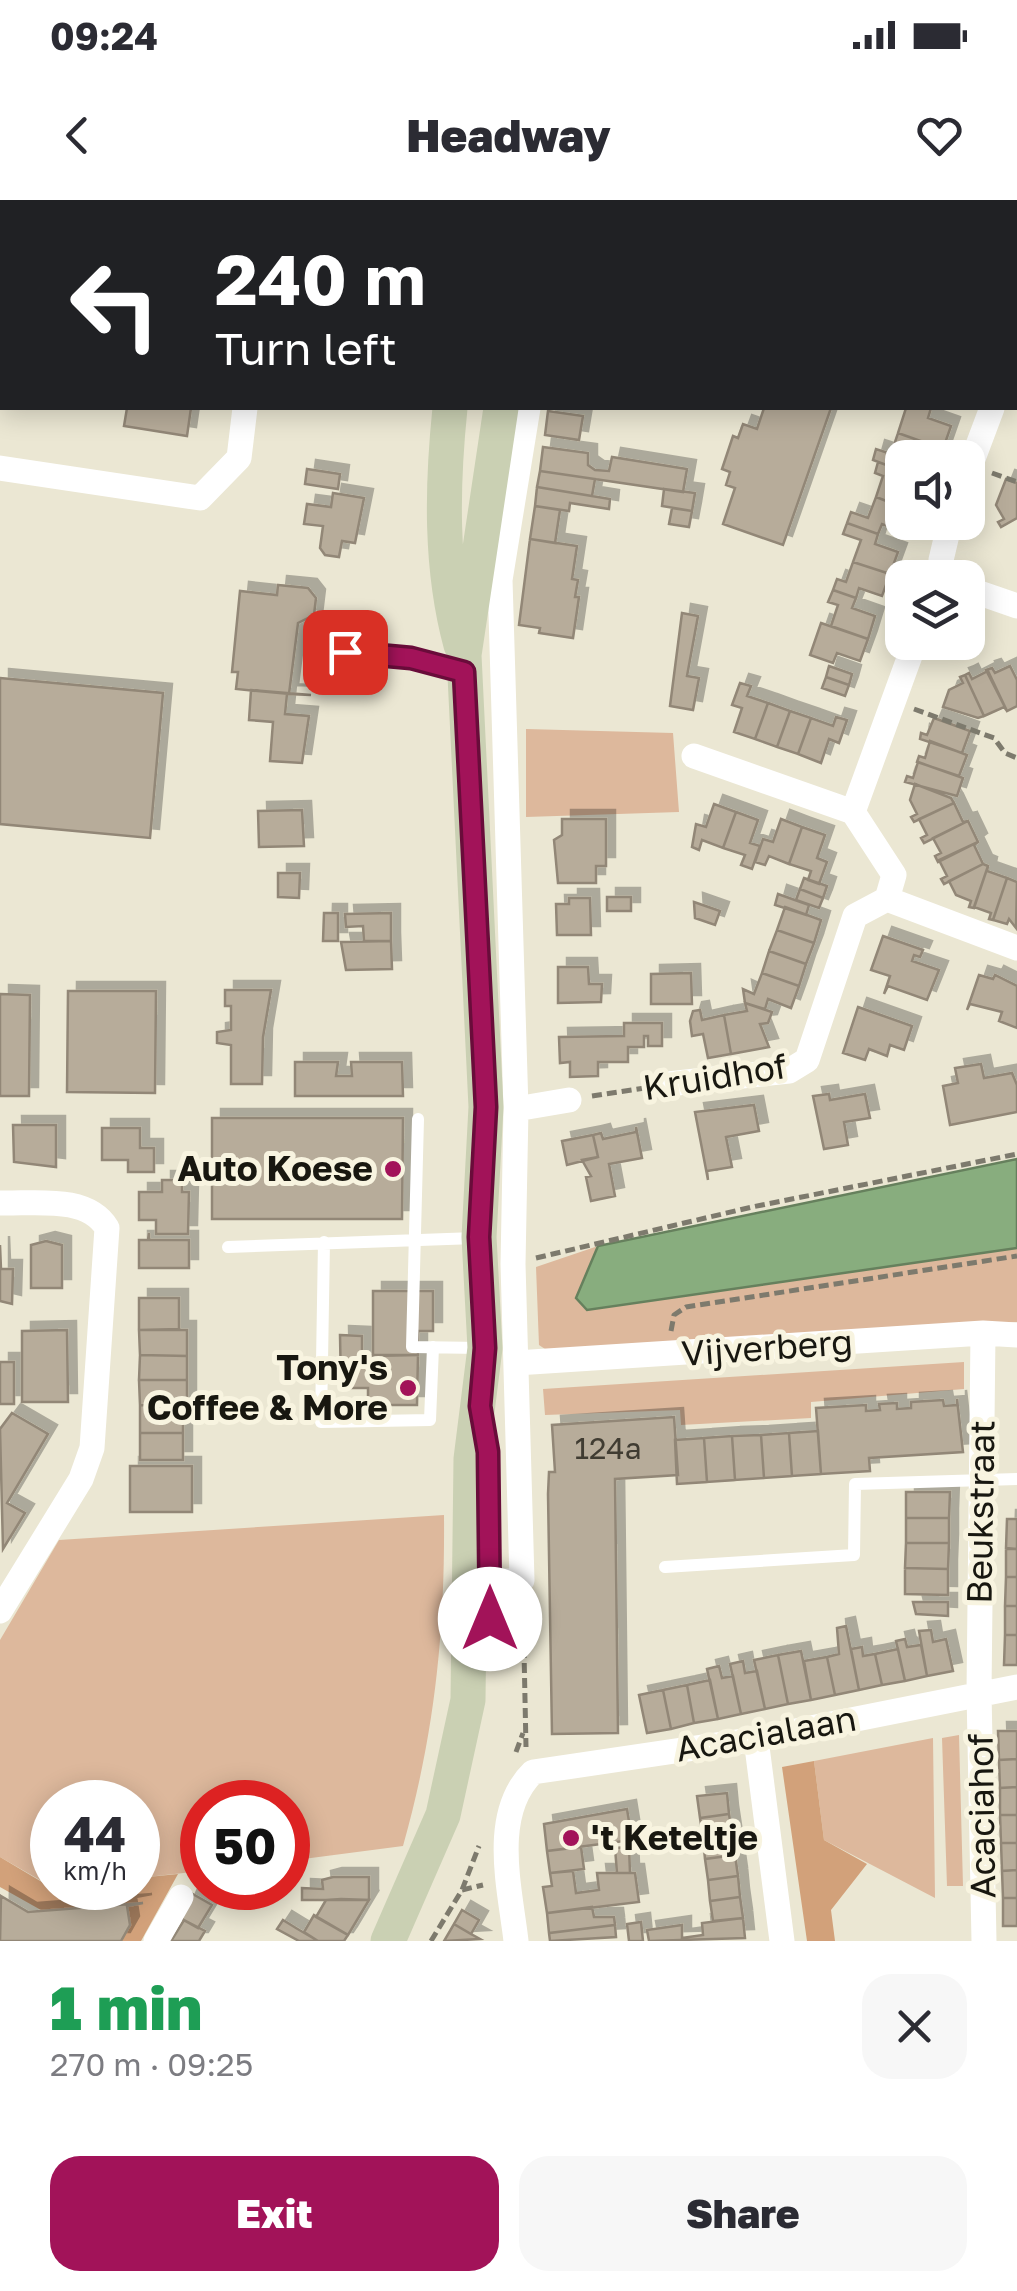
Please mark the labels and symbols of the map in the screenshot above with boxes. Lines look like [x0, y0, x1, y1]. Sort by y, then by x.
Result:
pin [303, 610, 388, 695]
street label: Kruidhof [640, 1044, 790, 1108]
place label: Auto Koese [178, 1147, 373, 1189]
marker: Auto Koese [382, 1158, 404, 1180]
street label: Vijverberg [680, 1320, 854, 1374]
place label: Tony's Coffee & More [147, 1346, 388, 1428]
marker: Tony's Coffee & More [397, 1377, 419, 1399]
street label: Beukstraat [957, 1420, 1003, 1604]
house number: 124a [574, 1430, 642, 1466]
position arrow [438, 1567, 542, 1671]
street label: Acacialaan [672, 1696, 859, 1770]
street label: Acaciahof [959, 1733, 1003, 1899]
speed limit sign: 50 [180, 1780, 310, 1910]
place label: 't Keteltje [591, 1816, 758, 1858]
marker: 't Keteltje [560, 1827, 582, 1849]

